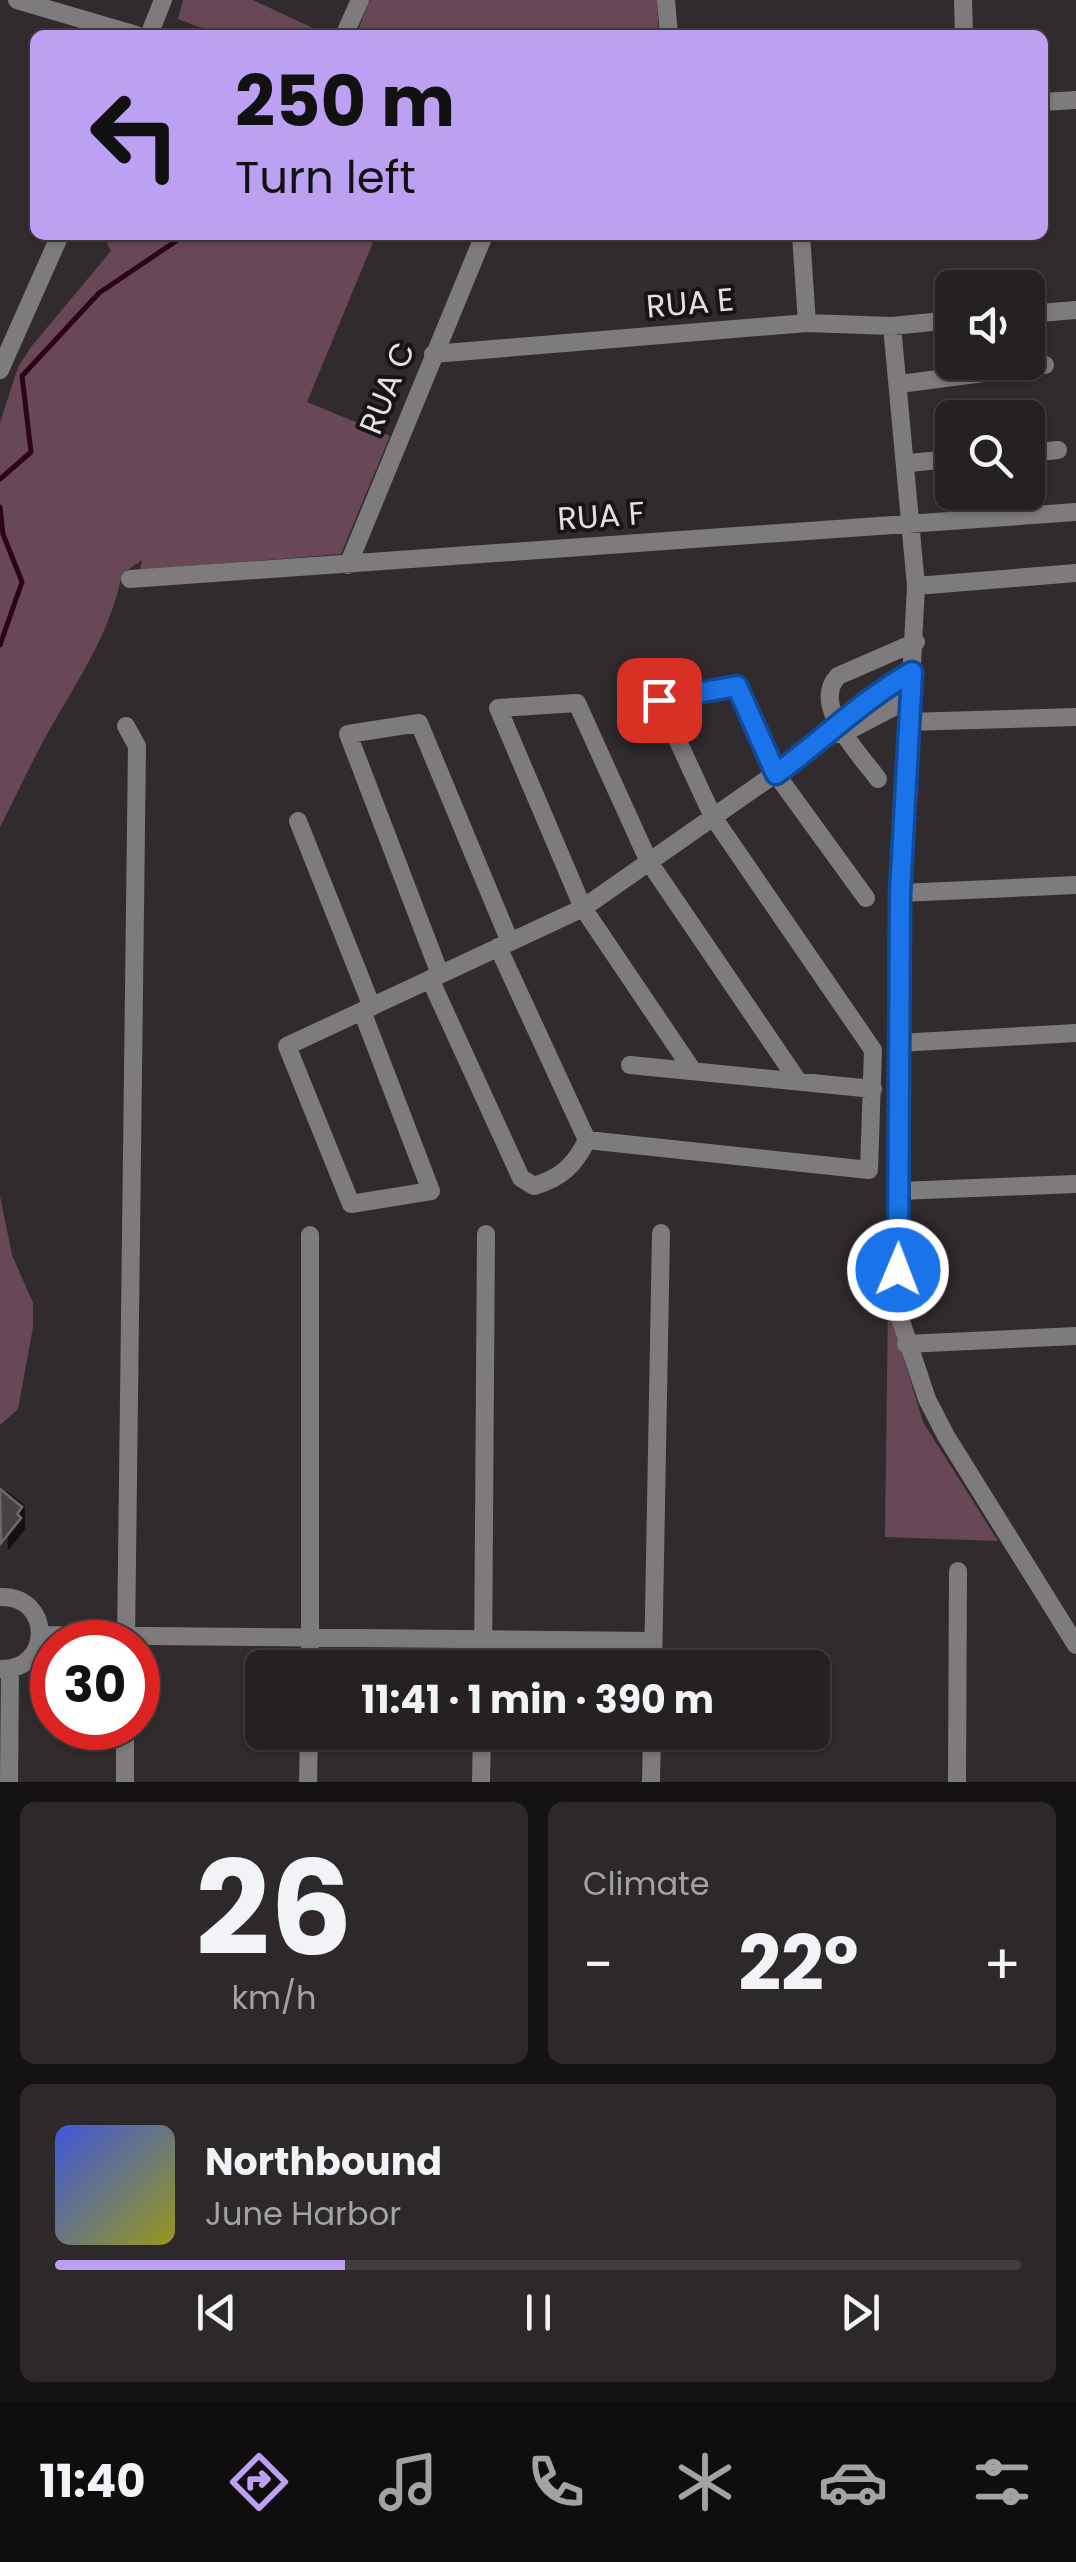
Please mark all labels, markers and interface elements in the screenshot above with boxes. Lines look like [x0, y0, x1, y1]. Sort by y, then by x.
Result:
text: 250 m [235, 52, 455, 151]
icon: left [70, 70, 200, 200]
text: Turn left [235, 146, 416, 209]
map controls [935, 270, 1045, 510]
button: sound [935, 270, 1045, 380]
street label: RUA E [644, 276, 736, 329]
street label: RUA C [348, 335, 425, 441]
button: search [935, 400, 1045, 510]
street label: RUA F [556, 490, 646, 541]
pin [617, 658, 702, 743]
icon: arrive [632, 673, 687, 728]
position arrow [846, 1218, 950, 1322]
speed limit sign: 30 [30, 1620, 160, 1750]
text: 11:41 · 1 min · 390 m [361, 1673, 714, 1726]
text: 26 [195, 1817, 353, 2000]
text: Climate [583, 1861, 710, 1906]
text: 22° [738, 1911, 859, 2016]
text: − [583, 1926, 613, 2003]
text: + [983, 1926, 1021, 2003]
text: km/h [231, 1975, 317, 2020]
text: Northbound [205, 2135, 442, 2188]
text: June Harbor [205, 2191, 401, 2236]
icon: previous [189, 2285, 244, 2340]
icon: pause [511, 2285, 566, 2340]
icon: next [833, 2285, 888, 2340]
icon: directions [224, 2447, 294, 2517]
icon: music [373, 2447, 443, 2517]
icon: phone [521, 2447, 591, 2517]
icon: climate [670, 2447, 740, 2517]
icon: car [818, 2447, 888, 2517]
icon: filters [967, 2447, 1037, 2517]
text: 11:40 [39, 2450, 146, 2513]

